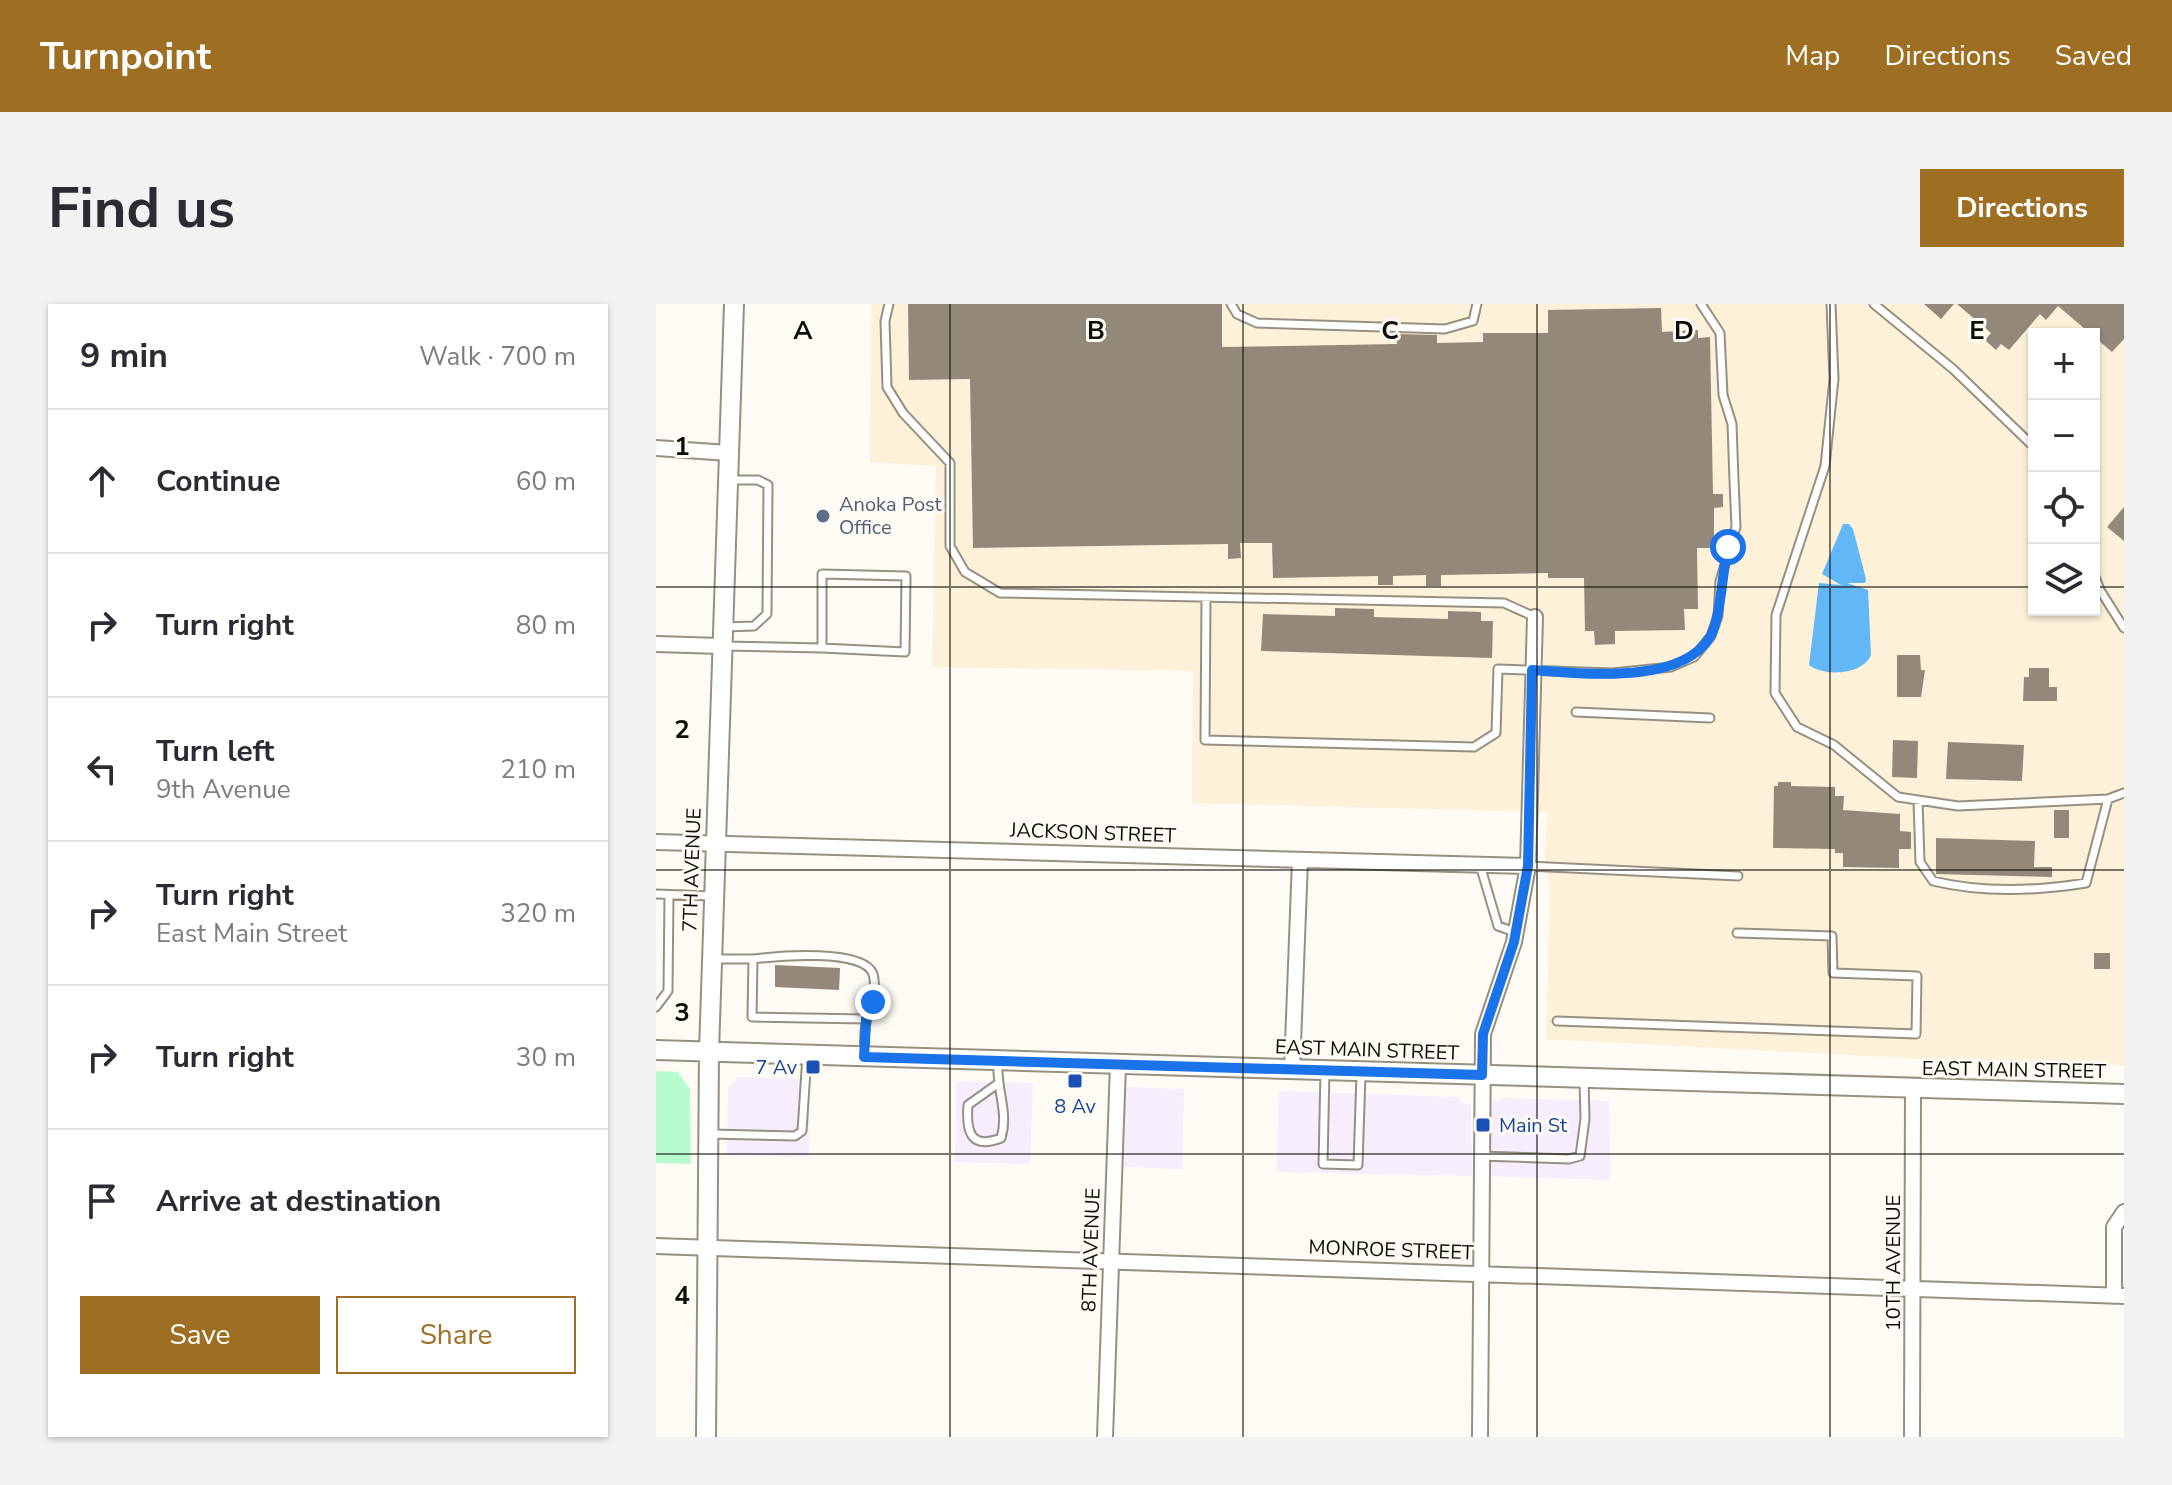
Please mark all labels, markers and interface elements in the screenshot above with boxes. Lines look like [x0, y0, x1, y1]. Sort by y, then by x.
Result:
text: Turnpoint [40, 31, 211, 82]
text: Map [1785, 37, 1840, 75]
text: Directions [1884, 37, 2011, 75]
text: Saved [2055, 37, 2132, 75]
button: Directions [1920, 169, 2124, 247]
text: Find us [48, 170, 235, 247]
text: A [793, 313, 813, 348]
text: B [1087, 313, 1105, 348]
text: C [1381, 313, 1399, 348]
text: D [1674, 313, 1694, 348]
text: E [1969, 313, 1985, 348]
map controls [2028, 328, 2100, 616]
button: + [2028, 328, 2100, 400]
text: 9 min [80, 333, 168, 379]
text: Walk · 700 m [419, 339, 576, 374]
button: − [2028, 400, 2100, 472]
text: 1 [674, 429, 690, 464]
icon: ahead [80, 459, 124, 503]
text: Continue [156, 461, 281, 502]
text: 60 m [516, 464, 576, 499]
button: locate [2028, 472, 2100, 544]
place label: Anoka Post Office [839, 491, 943, 541]
marker: Anoka Post Office [814, 507, 832, 525]
route start [1710, 529, 1746, 565]
button: layers [2028, 544, 2100, 616]
icon: right [80, 603, 124, 647]
text: Turn right [156, 605, 294, 646]
text: 80 m [516, 608, 576, 643]
text: 2 [674, 712, 690, 747]
text: Turn left [156, 731, 274, 772]
icon: left [80, 747, 124, 791]
text: 210 m [500, 752, 576, 787]
text: 9th Avenue [156, 772, 291, 807]
street label: 7TH AVENUE [676, 807, 708, 933]
street label: JACKSON STREET [1008, 817, 1177, 849]
text: Turn right [156, 875, 294, 916]
icon: right [80, 891, 124, 935]
text: 320 m [500, 896, 576, 931]
text: East Main Street [156, 916, 347, 951]
route end [855, 984, 891, 1020]
text: 3 [674, 995, 690, 1030]
street label: EAST MAIN STREET [1274, 1033, 1460, 1067]
icon: right [80, 1035, 124, 1079]
text: Turn right [156, 1037, 294, 1078]
text: 30 m [516, 1040, 576, 1075]
place label: 7 Av [756, 1054, 798, 1081]
street label: EAST MAIN STREET [1922, 1055, 2106, 1085]
marker: 7 Av [804, 1058, 822, 1076]
marker: 8 Av [1066, 1072, 1084, 1090]
place label: 8 Av [1054, 1093, 1096, 1120]
place label: Main St [1499, 1112, 1568, 1139]
marker: Main St [1474, 1116, 1492, 1134]
icon: arrive [80, 1179, 124, 1223]
text: Arrive at destination [156, 1181, 441, 1222]
street label: 8TH AVENUE [1075, 1187, 1107, 1313]
street label: 10TH AVENUE [1880, 1195, 1907, 1331]
street label: MONROE STREET [1308, 1234, 1474, 1266]
text: 4 [674, 1278, 690, 1313]
button: Save [80, 1296, 320, 1374]
button: Share [336, 1296, 576, 1374]

